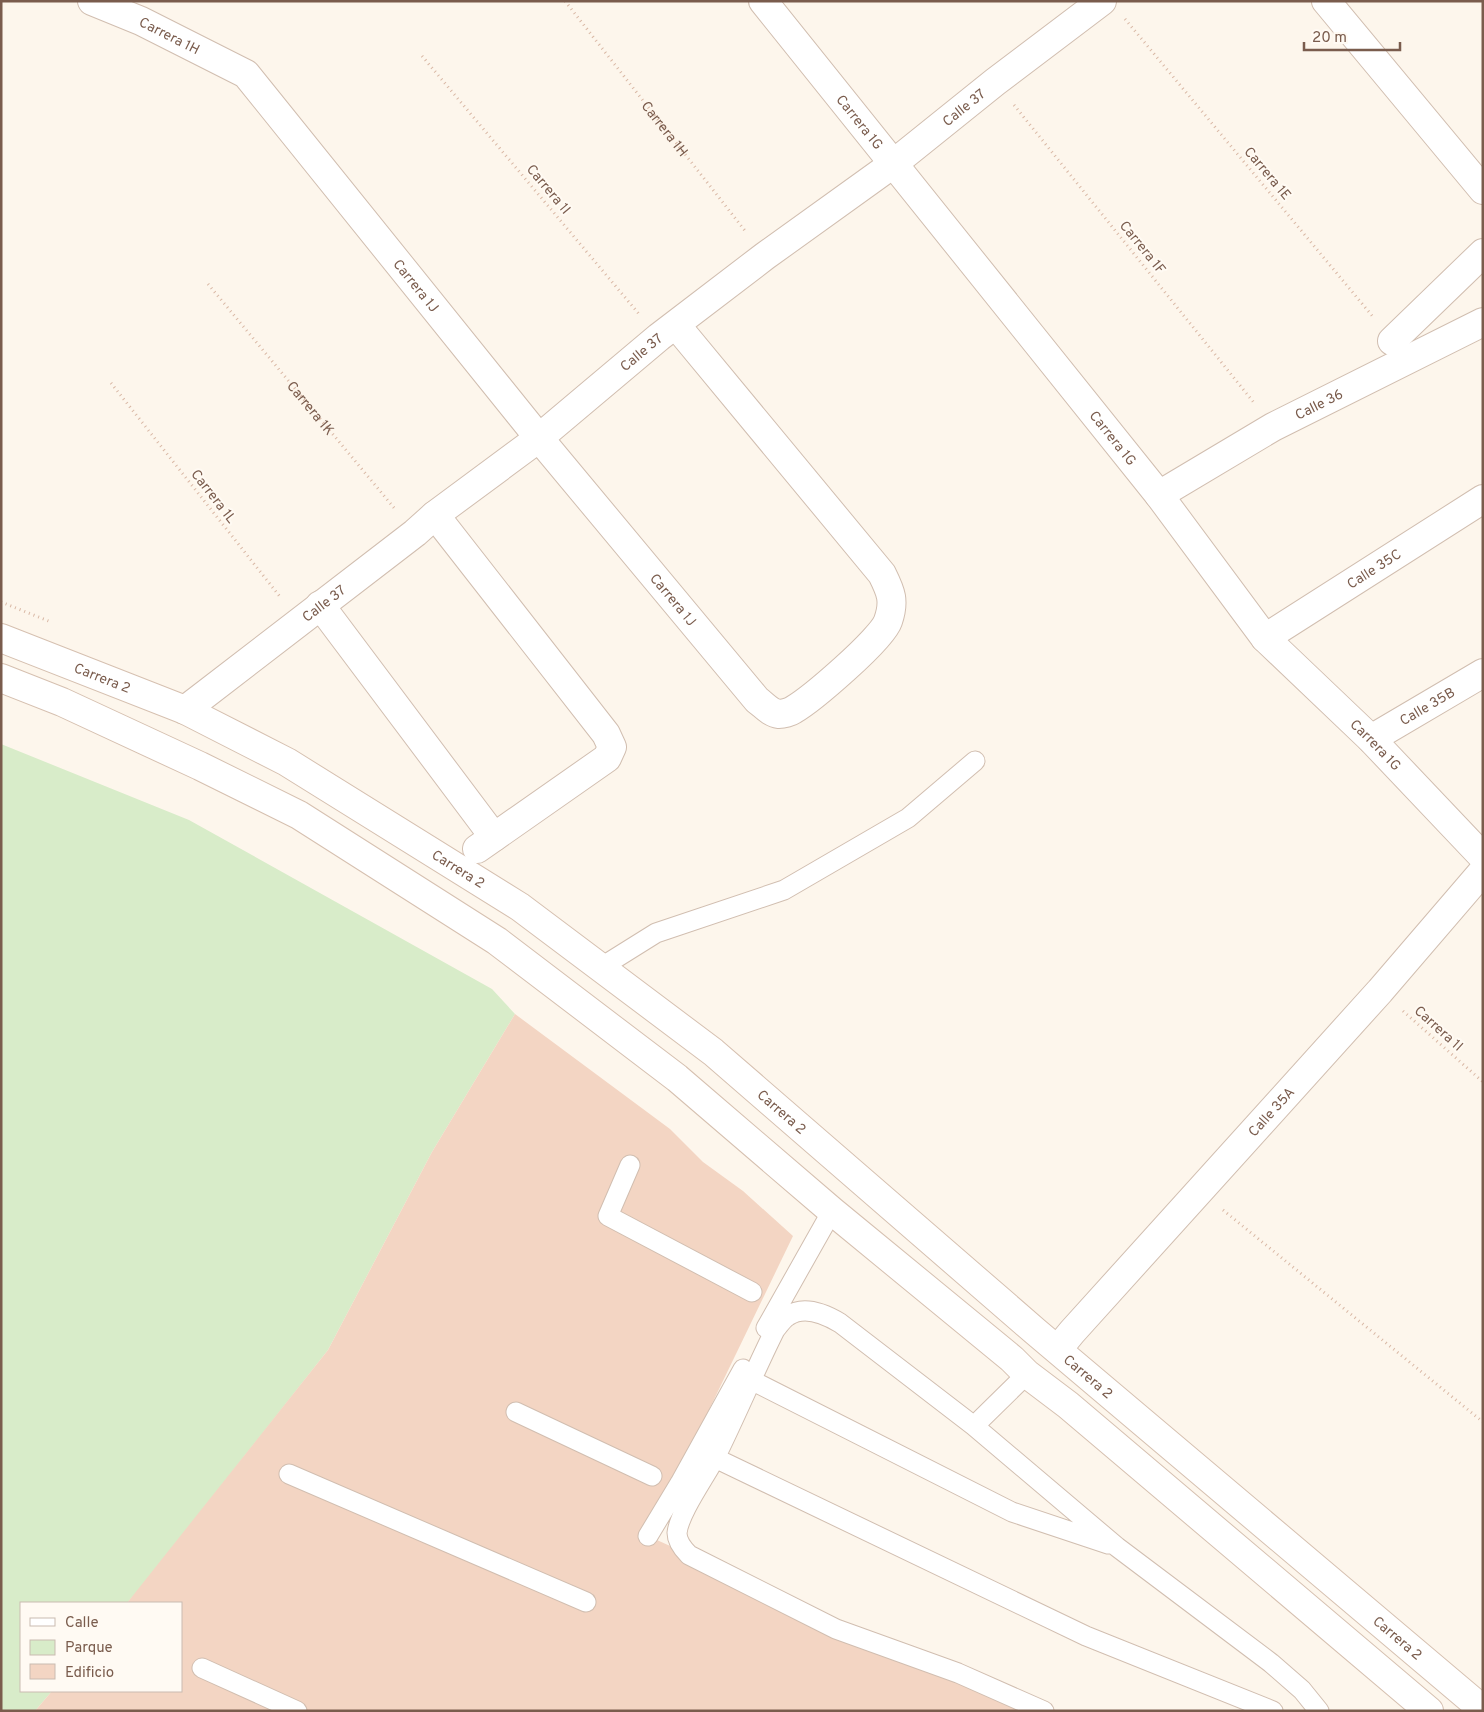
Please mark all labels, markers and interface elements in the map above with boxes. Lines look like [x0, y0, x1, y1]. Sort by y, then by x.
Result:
street label: Carrera 1H [136, 14, 202, 59]
scale bar [1304, 20, 1400, 52]
text: 20 m [1312, 29, 1347, 48]
street label: Calle 37 [940, 86, 989, 131]
street label: Carrera 1G [832, 92, 886, 154]
street label: Carrera 1H [637, 98, 691, 161]
street label: Carrera 1E [1240, 144, 1294, 204]
street label: Carrera 1I [522, 162, 574, 218]
street label: Carrera 1F [1115, 218, 1169, 278]
street label: Carrera 1J [389, 256, 442, 316]
street label: Calle 37 [617, 331, 667, 376]
street label: Carrera 1K [282, 378, 337, 439]
street label: Calle 36 [1293, 386, 1346, 425]
street label: Carrera 1G [1085, 408, 1139, 470]
street label: Carrera 1L [187, 467, 239, 527]
street label: Calle 35C [1344, 546, 1405, 593]
street label: Carrera 1J [645, 571, 699, 630]
street label: Calle 37 [300, 582, 350, 627]
street label: Carrera 2 [71, 660, 133, 698]
street label: Calle 35B [1397, 684, 1458, 730]
street label: Carrera 1G [1346, 716, 1404, 775]
street label: Carrera 2 [428, 847, 487, 893]
street label: Carrera 1I [1410, 1003, 1466, 1055]
street label: Calle 35A [1245, 1084, 1299, 1141]
street label: Carrera 2 [753, 1087, 809, 1139]
street label: Carrera 2 [1059, 1352, 1116, 1403]
legend [20, 1602, 182, 1692]
street label: Carrera 2 [1369, 1613, 1425, 1664]
text: Calle [65, 1614, 99, 1633]
text: Parque [65, 1639, 113, 1658]
text: Edificio [65, 1664, 114, 1683]

